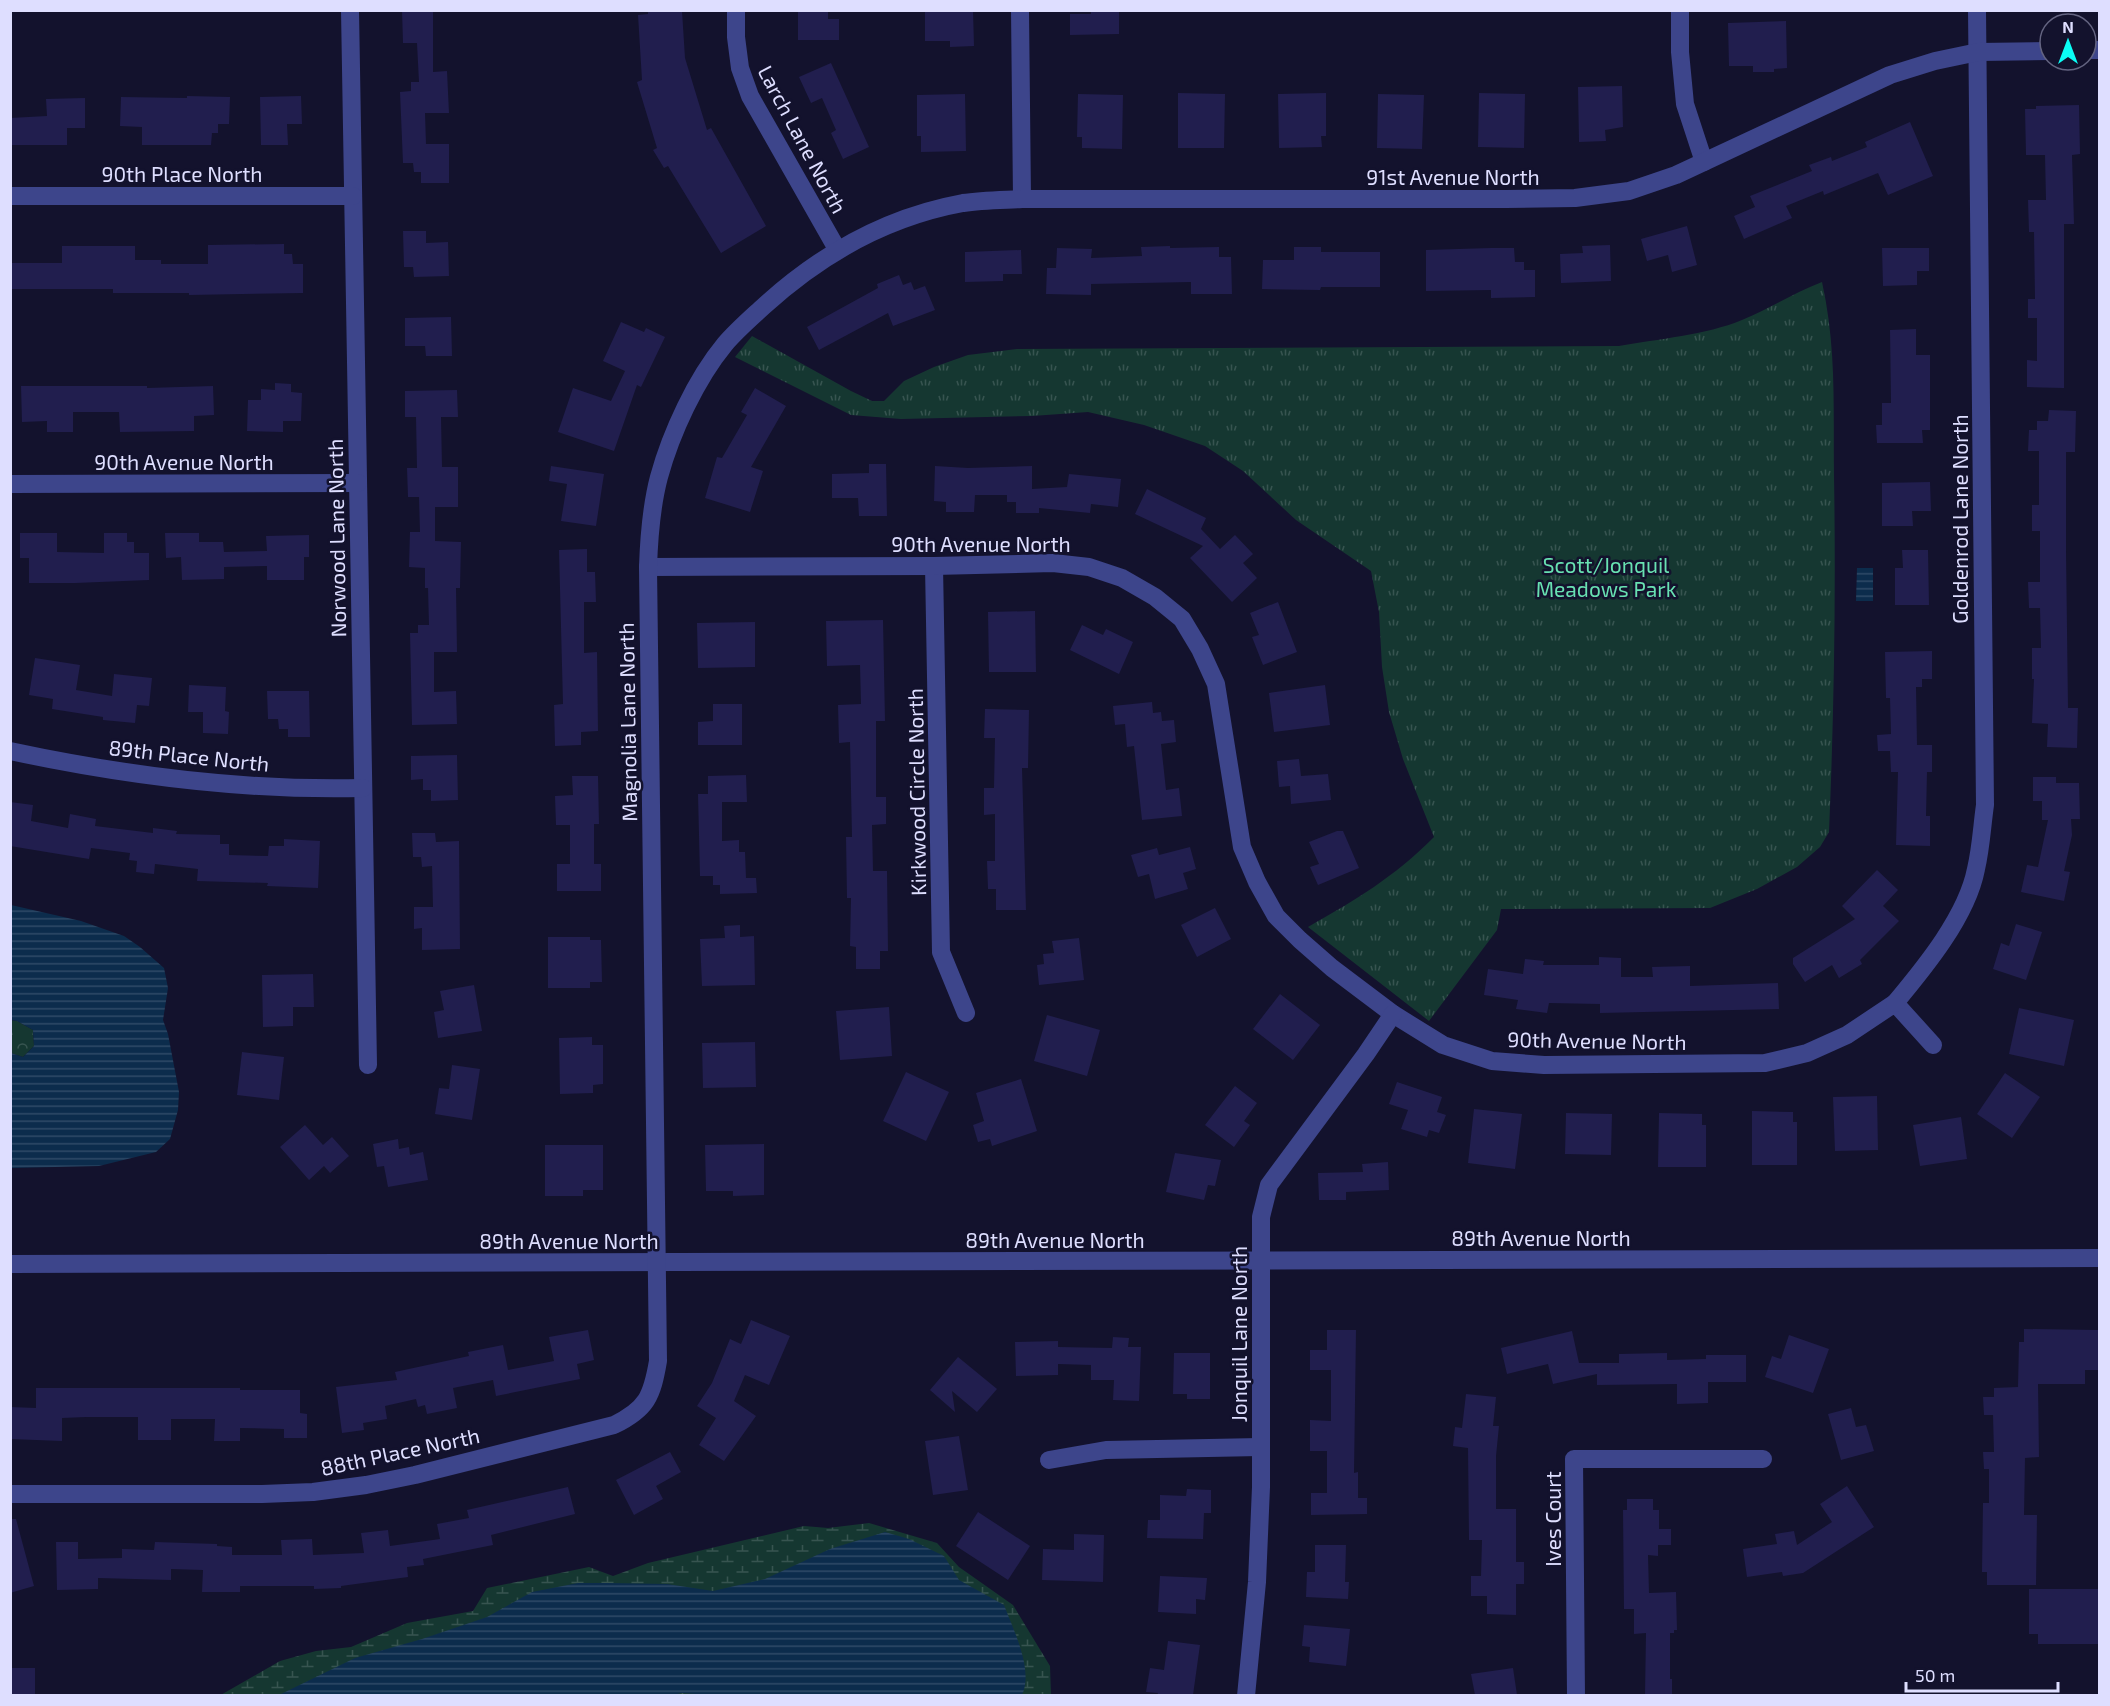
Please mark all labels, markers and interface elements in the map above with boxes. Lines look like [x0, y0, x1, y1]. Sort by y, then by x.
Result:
north arrow [2038, 12, 2098, 72]
text: N [2062, 17, 2074, 36]
street label: Larch Lane North [754, 61, 852, 217]
street label: 90th Place North [101, 161, 263, 186]
street label: 91st Avenue North [1366, 164, 1540, 189]
street label: Goldenrod Lane North [1947, 414, 1972, 624]
street label: Norwood Lane North [322, 438, 350, 638]
street label: 90th Avenue North [94, 449, 274, 474]
street label: 90th Avenue North [891, 531, 1071, 556]
park label: Scott/Jonquil Meadows Park [1536, 552, 1677, 601]
street label: Magnolia Lane North [613, 622, 641, 822]
street label: Kirkwood Circle North [902, 688, 930, 896]
street label: 89th Place North [108, 734, 270, 776]
street label: 90th Avenue North [1507, 1026, 1687, 1054]
street label: 89th Avenue North [1451, 1225, 1631, 1250]
street label: 89th Avenue North [965, 1227, 1145, 1252]
street label: 89th Avenue North [479, 1228, 659, 1253]
street label: Jonquil Lane North [1226, 1246, 1251, 1422]
street label: 88th Place North [318, 1422, 482, 1480]
street label: Ives Court [1540, 1471, 1565, 1567]
scale bar [1906, 1655, 2058, 1693]
text: 50 m [1915, 1664, 1955, 1686]

